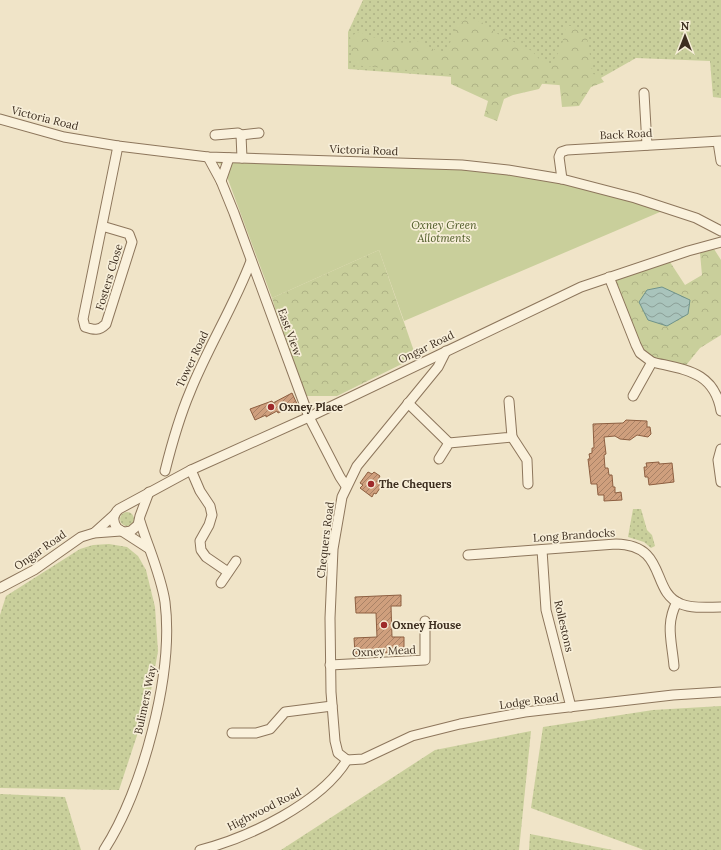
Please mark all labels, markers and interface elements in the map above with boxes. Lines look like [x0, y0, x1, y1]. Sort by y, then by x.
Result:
north arrow [665, 16, 705, 56]
text: N [681, 19, 690, 33]
street label: Victoria Road [9, 103, 80, 133]
street label: Back Road [599, 126, 653, 142]
street label: Victoria Road [329, 142, 399, 158]
park label: Oxney Green Allotments [411, 218, 477, 245]
street label: Fosters Close [92, 242, 126, 312]
street label: East View [275, 306, 305, 358]
street label: Ongar Road [396, 327, 457, 367]
street label: Tower Road [173, 328, 211, 389]
place label: Oxney Place [279, 400, 343, 414]
marker: Oxney Place [266, 402, 276, 412]
place label: The Chequers [379, 477, 452, 491]
marker: The Chequers [366, 479, 376, 489]
street label: Chequers Road [313, 500, 337, 579]
street label: Long Brandocks [533, 525, 615, 545]
street label: Ongar Road [11, 527, 69, 573]
street label: Rollestons [551, 599, 577, 653]
place label: Oxney House [392, 618, 461, 632]
marker: Oxney House [379, 620, 389, 630]
street label: Oxney Mead [352, 642, 417, 660]
street label: Bulimers Way [131, 664, 159, 736]
street label: Lodge Road [498, 690, 560, 712]
street label: Highwood Road [225, 784, 304, 834]

